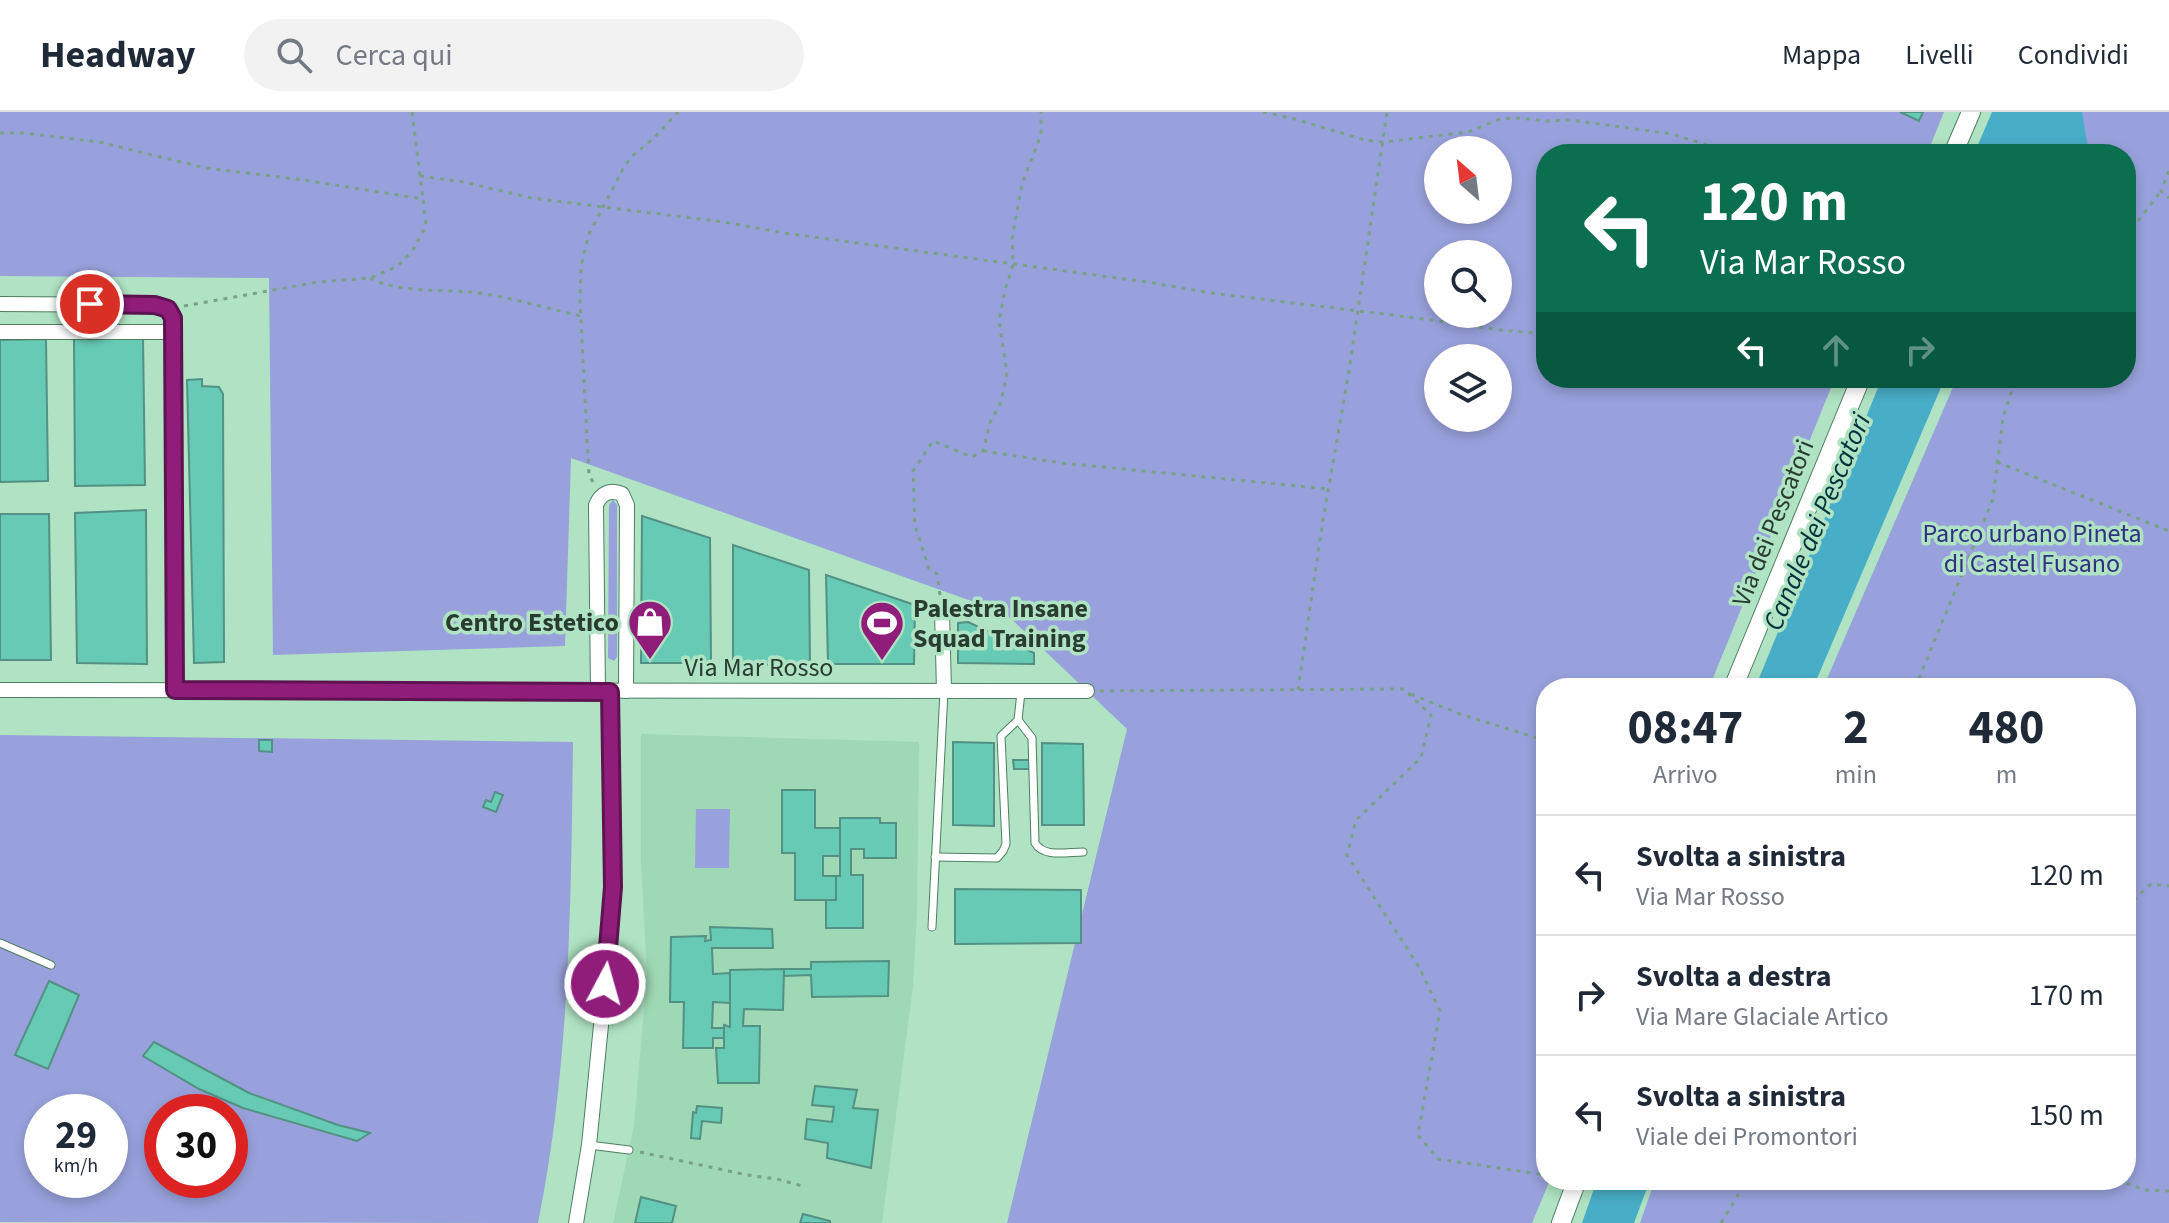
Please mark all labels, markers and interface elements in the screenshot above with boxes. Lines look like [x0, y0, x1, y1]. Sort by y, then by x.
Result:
search box [244, 19, 804, 91]
text: Headway [40, 28, 196, 82]
icon: search [272, 33, 316, 77]
text: Cerca qui [336, 34, 453, 77]
text: Mappa [1782, 35, 1861, 75]
text: Livelli [1905, 35, 1974, 75]
text: Condividi [2018, 35, 2129, 75]
north arrow [1424, 136, 1512, 224]
map controls [1424, 136, 1512, 432]
text: 120 m [1700, 163, 1848, 242]
icon: left [1568, 176, 1672, 280]
text: Via Mar Rosso [1700, 237, 1906, 288]
button: search [1424, 240, 1512, 328]
pin [56, 270, 124, 338]
icon: arrive [68, 282, 112, 326]
icon: left [1730, 328, 1774, 372]
icon: ahead [1814, 328, 1858, 372]
icon: right [1898, 328, 1942, 372]
button: layers [1424, 344, 1512, 432]
water label: Canale dei Pescatori [1753, 407, 1881, 637]
street label: Via dei Pescatori [1723, 434, 1823, 612]
park label: Parco urbano Pineta di Castel Fusano [1922, 515, 2142, 582]
place label: Palestra Insane Squad Training [913, 590, 1088, 657]
shop icon: Centro Estetico [626, 598, 674, 661]
sports icon: Palestra Insane Squad Training [858, 599, 906, 662]
place label: Centro Estetico [445, 604, 619, 641]
street label: Via Mar Rosso [685, 649, 833, 686]
text: 08:47 [1627, 694, 1743, 762]
text: 2 [1843, 694, 1869, 762]
text: 480 [1968, 694, 2044, 762]
text: Arrivo [1653, 756, 1718, 793]
text: min [1835, 756, 1877, 793]
text: m [1996, 756, 2017, 793]
text: Svolta a sinistra [1636, 835, 1846, 878]
icon: left [1568, 853, 1612, 897]
text: 120 m [2028, 854, 2104, 897]
text: Via Mar Rosso [1636, 878, 1785, 915]
position arrow [563, 942, 647, 1026]
text: Svolta a destra [1636, 955, 1832, 998]
icon: right [1568, 973, 1612, 1017]
text: 170 m [2028, 974, 2104, 1017]
text: Via Mare Glaciale Artico [1636, 998, 1889, 1035]
text: Svolta a sinistra [1636, 1075, 1846, 1118]
icon: left [1568, 1093, 1612, 1137]
speed limit sign: 30 [144, 1094, 248, 1198]
text: 150 m [2028, 1094, 2104, 1137]
text: 29 [55, 1107, 97, 1164]
text: Viale dei Promontori [1636, 1118, 1858, 1155]
text: km/h [54, 1152, 98, 1180]

